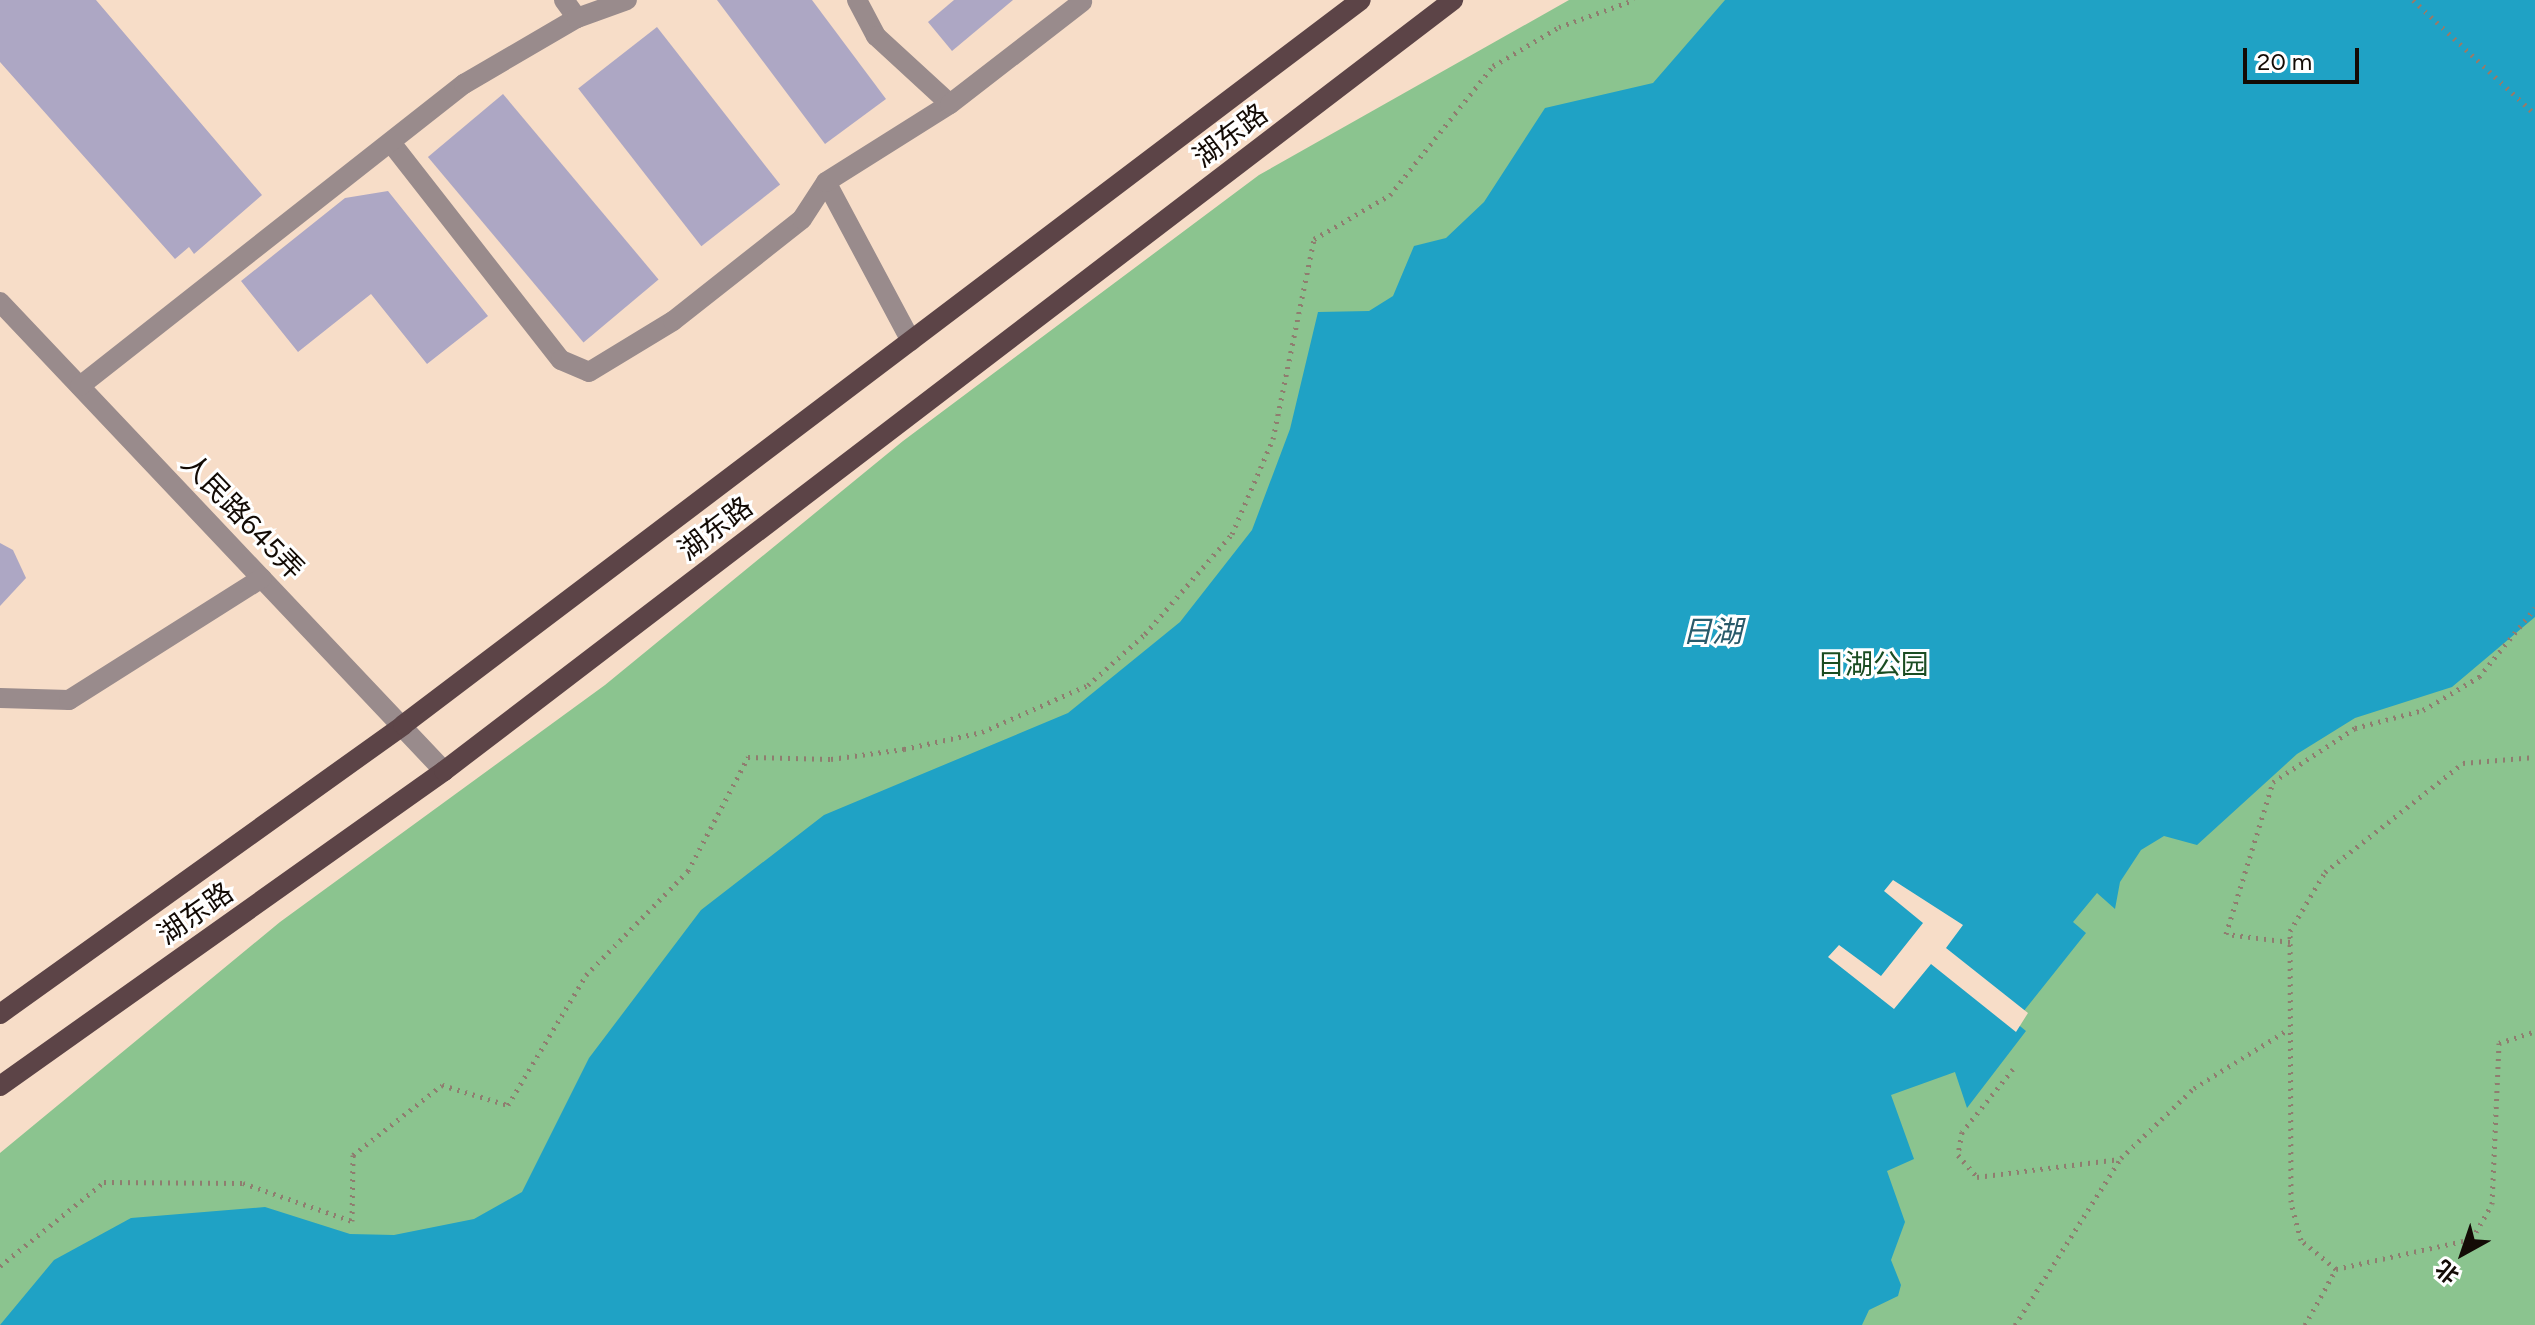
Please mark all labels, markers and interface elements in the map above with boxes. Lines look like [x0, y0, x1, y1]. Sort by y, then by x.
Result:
scale bar [2247, 32, 2363, 82]
text: 20 m [2257, 47, 2312, 76]
street label: 湖东路 [1186, 96, 1274, 174]
street label: 人民路645弄 [175, 446, 311, 586]
street label: 湖东路 [671, 489, 759, 567]
water label: 日湖 [1682, 614, 1742, 650]
park label: 日湖公园 [1817, 647, 1929, 681]
street label: 湖东路 [151, 875, 239, 951]
north arrow [2423, 1213, 2503, 1293]
text: 北 [2430, 1254, 2464, 1289]

